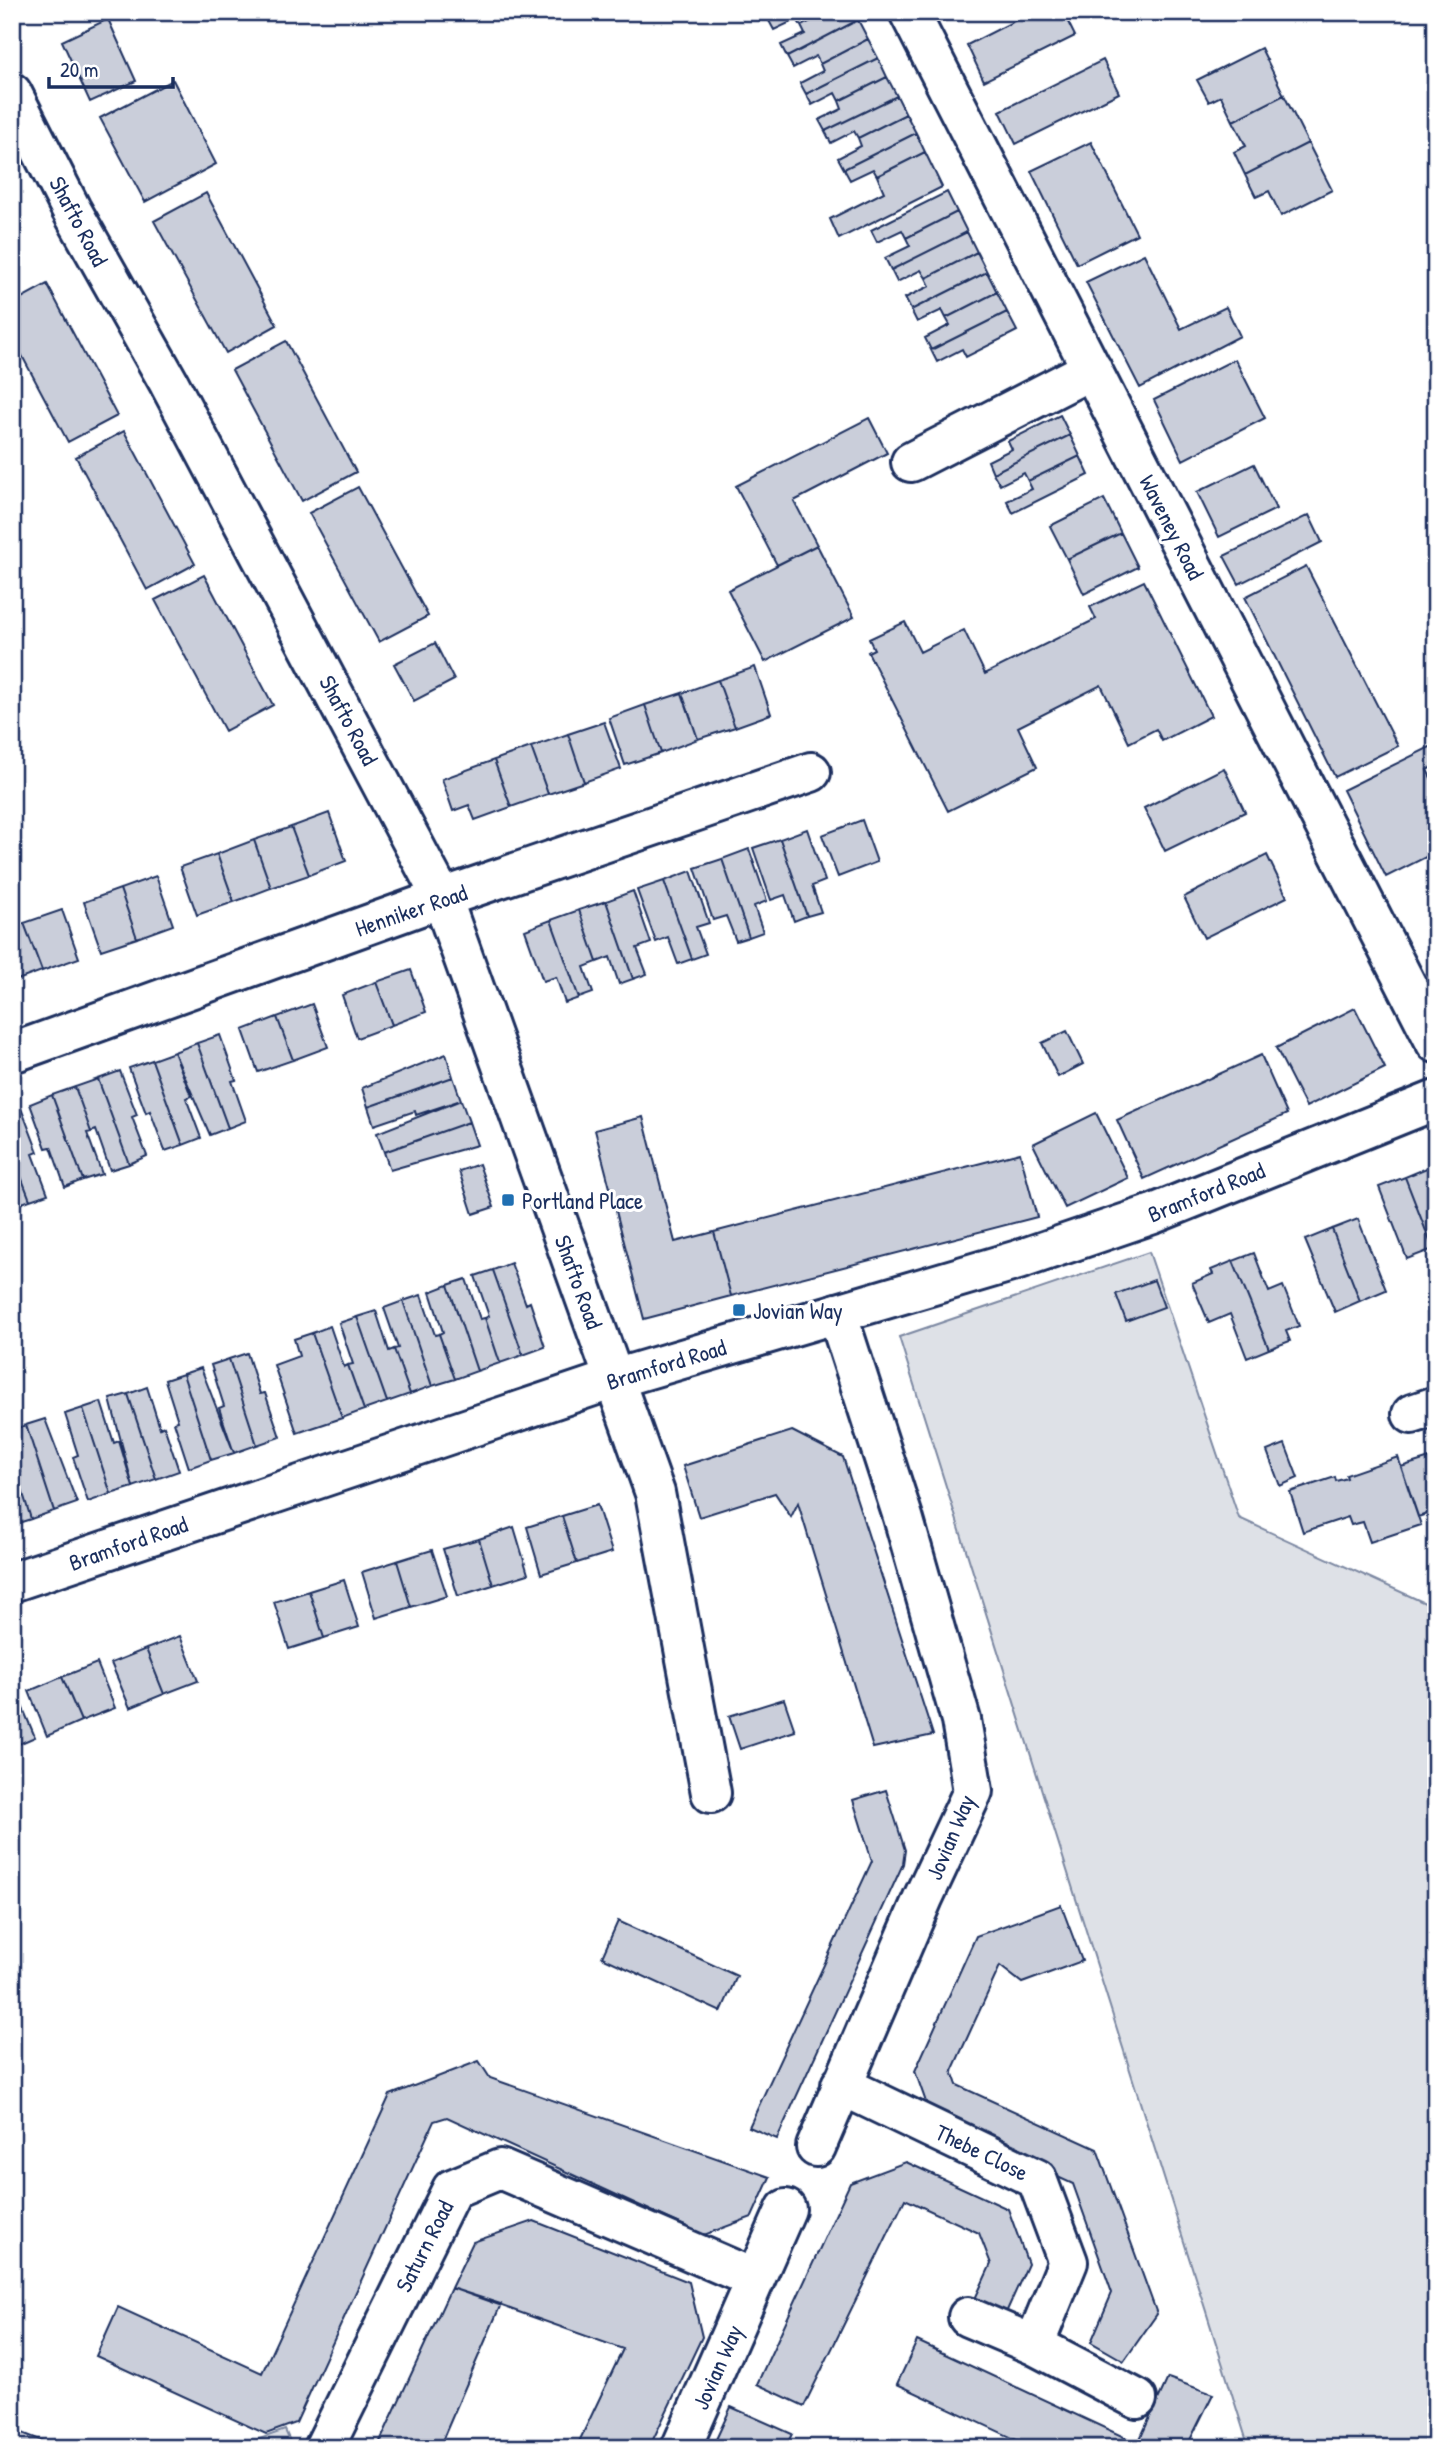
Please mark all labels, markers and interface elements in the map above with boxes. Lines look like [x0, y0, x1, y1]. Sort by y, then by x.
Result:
scale bar [49, 46, 173, 90]
text: 20 m [60, 55, 98, 84]
street label: Shafto Road [42, 171, 116, 271]
street label: Waveney Road [1132, 469, 1212, 585]
street label: Shafto Road [312, 670, 386, 770]
street label: Henniker Road [351, 876, 471, 944]
street label: Bramford Road [1143, 1154, 1269, 1230]
place label: Portland Place [522, 1185, 643, 1216]
marker: Portland Place [500, 1192, 516, 1208]
street label: Shafto Road [548, 1231, 610, 1333]
place label: Jovian Way [753, 1295, 843, 1326]
marker: Jovian Way [731, 1302, 747, 1318]
street label: Bramford Road [602, 1331, 730, 1397]
street label: Bramford Road [65, 1508, 191, 1578]
street label: Jovian Way [918, 1789, 982, 1884]
street label: Thebe Close [930, 2116, 1034, 2188]
street label: Saturn Road [388, 2195, 460, 2297]
street label: Jovian Way [685, 2319, 750, 2414]

